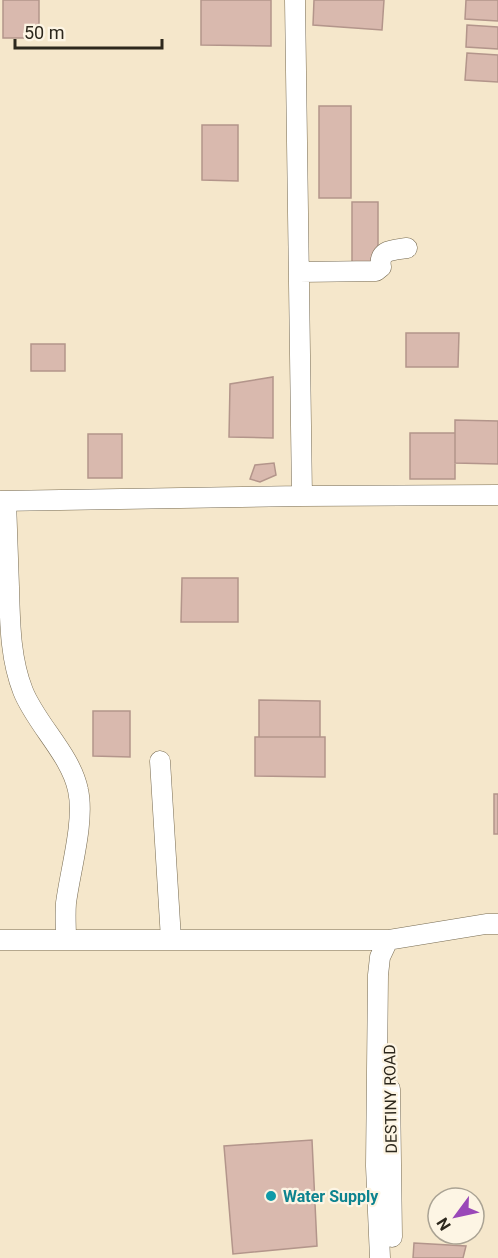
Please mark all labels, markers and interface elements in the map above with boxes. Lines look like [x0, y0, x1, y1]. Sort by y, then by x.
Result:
scale bar [15, 12, 162, 50]
text: 50 m [24, 22, 64, 43]
street label: DESTINY ROAD [380, 1044, 401, 1154]
north arrow [426, 1186, 486, 1246]
place label: Water Supply [283, 1187, 379, 1206]
marker: Water Supply [264, 1189, 278, 1203]
text: N [433, 1214, 455, 1234]

